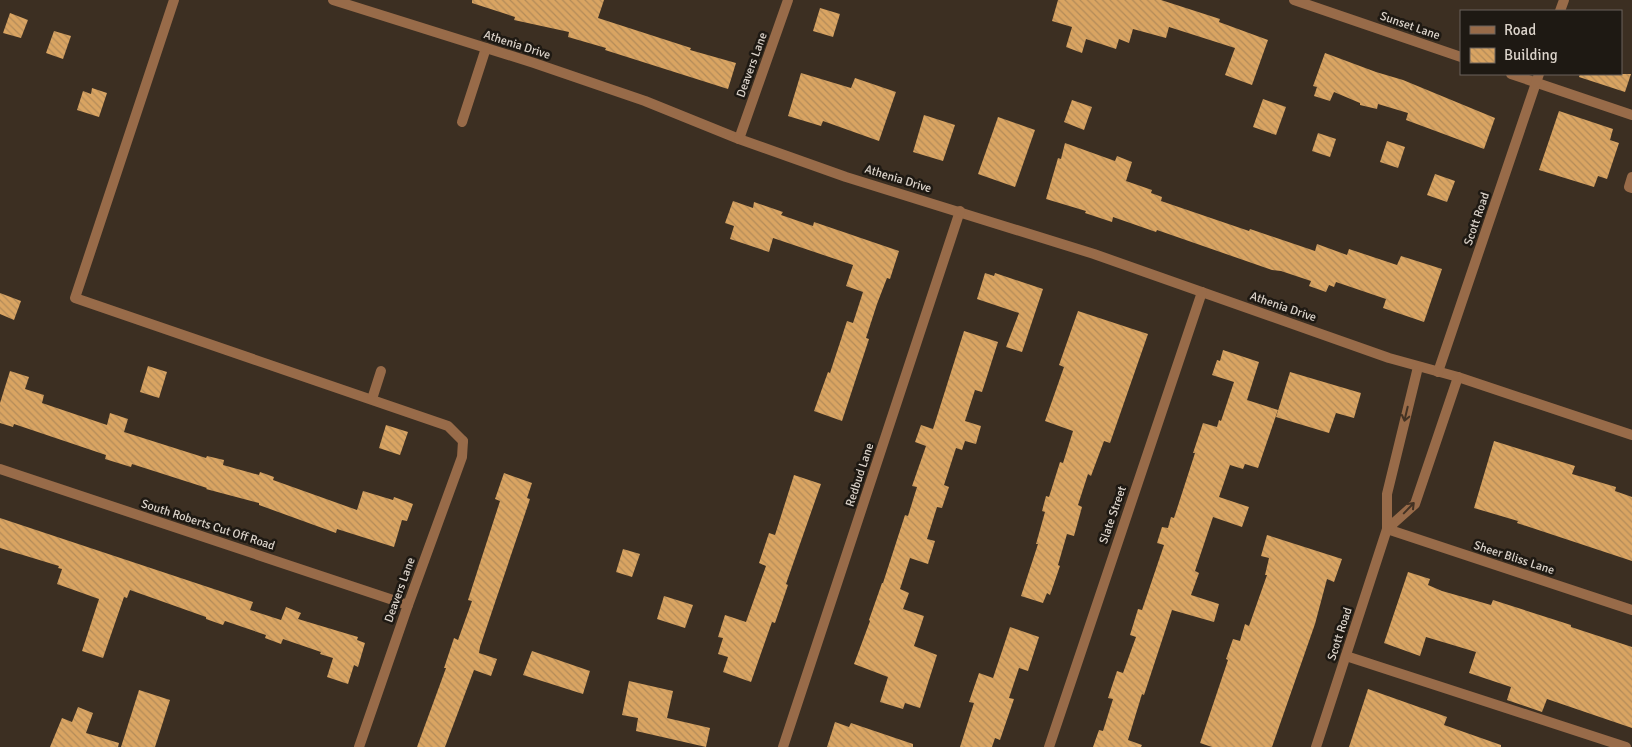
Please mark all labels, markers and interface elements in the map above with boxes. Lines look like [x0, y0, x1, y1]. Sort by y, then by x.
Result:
street label: Sunset Lane [1378, 9, 1442, 43]
legend [1460, 10, 1622, 75]
text: Road [1504, 21, 1536, 39]
street label: Athenia Drive [482, 27, 552, 63]
street label: Deavers Lane [733, 30, 771, 100]
text: Building [1504, 46, 1558, 64]
street label: Athenia Drive [863, 162, 933, 196]
street label: Scott Road [1461, 191, 1493, 247]
street label: Athenia Drive [1248, 289, 1318, 325]
one-way arrow [1401, 406, 1410, 422]
street label: Redbud Lane [843, 441, 877, 509]
street label: Slate Street [1096, 484, 1130, 546]
street label: South Roberts Cut Off Road [139, 496, 277, 554]
one-way arrow [1403, 502, 1415, 514]
street label: Sheer Bliss Lane [1472, 538, 1556, 578]
street label: Deavers Lane [381, 555, 419, 625]
street label: Scott Road [1324, 605, 1356, 663]

